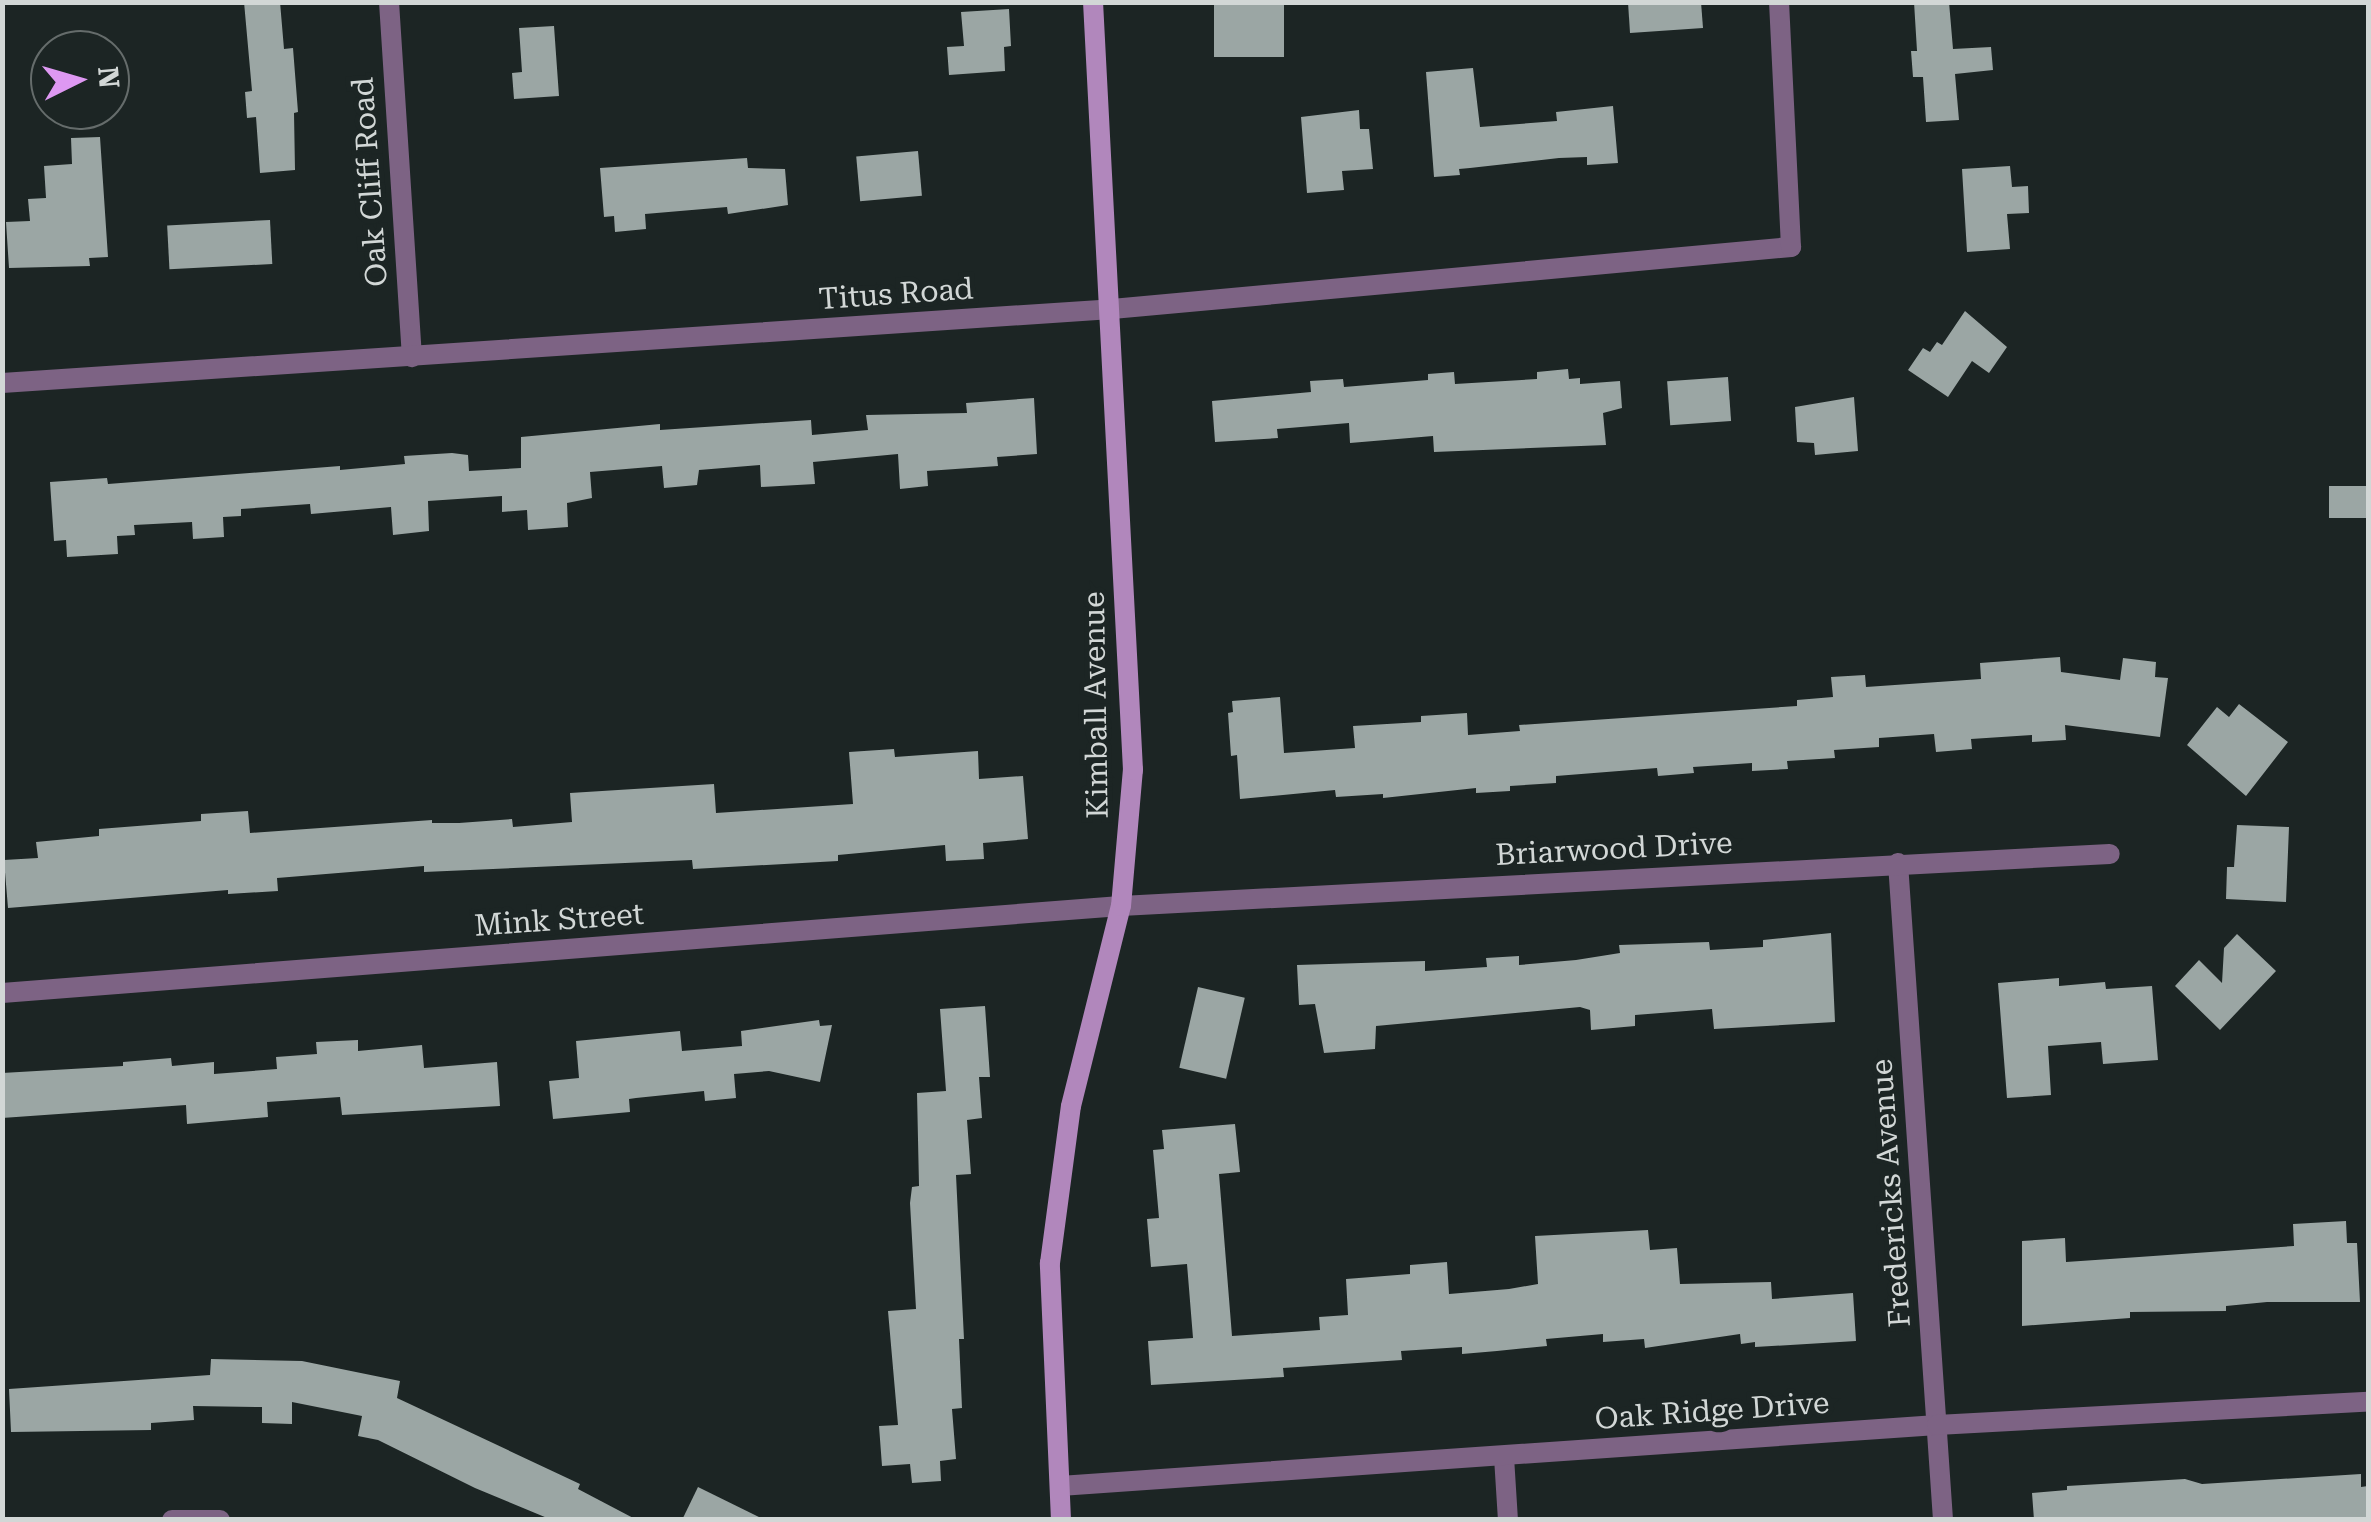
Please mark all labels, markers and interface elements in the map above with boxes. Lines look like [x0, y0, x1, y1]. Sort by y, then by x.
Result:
north arrow [30, 30, 130, 130]
text: N [91, 65, 126, 90]
street label: Oak Cliff Road [345, 76, 395, 288]
street label: Titus Road [817, 271, 975, 317]
street label: Kimball Avenue [1076, 591, 1116, 819]
street label: Briarwood Drive [1495, 825, 1733, 873]
street label: Mink Street [473, 896, 645, 944]
street label: Fredericks Avenue [1864, 1058, 1918, 1328]
street label: Oak Ridge Drive [1594, 1385, 1830, 1437]

